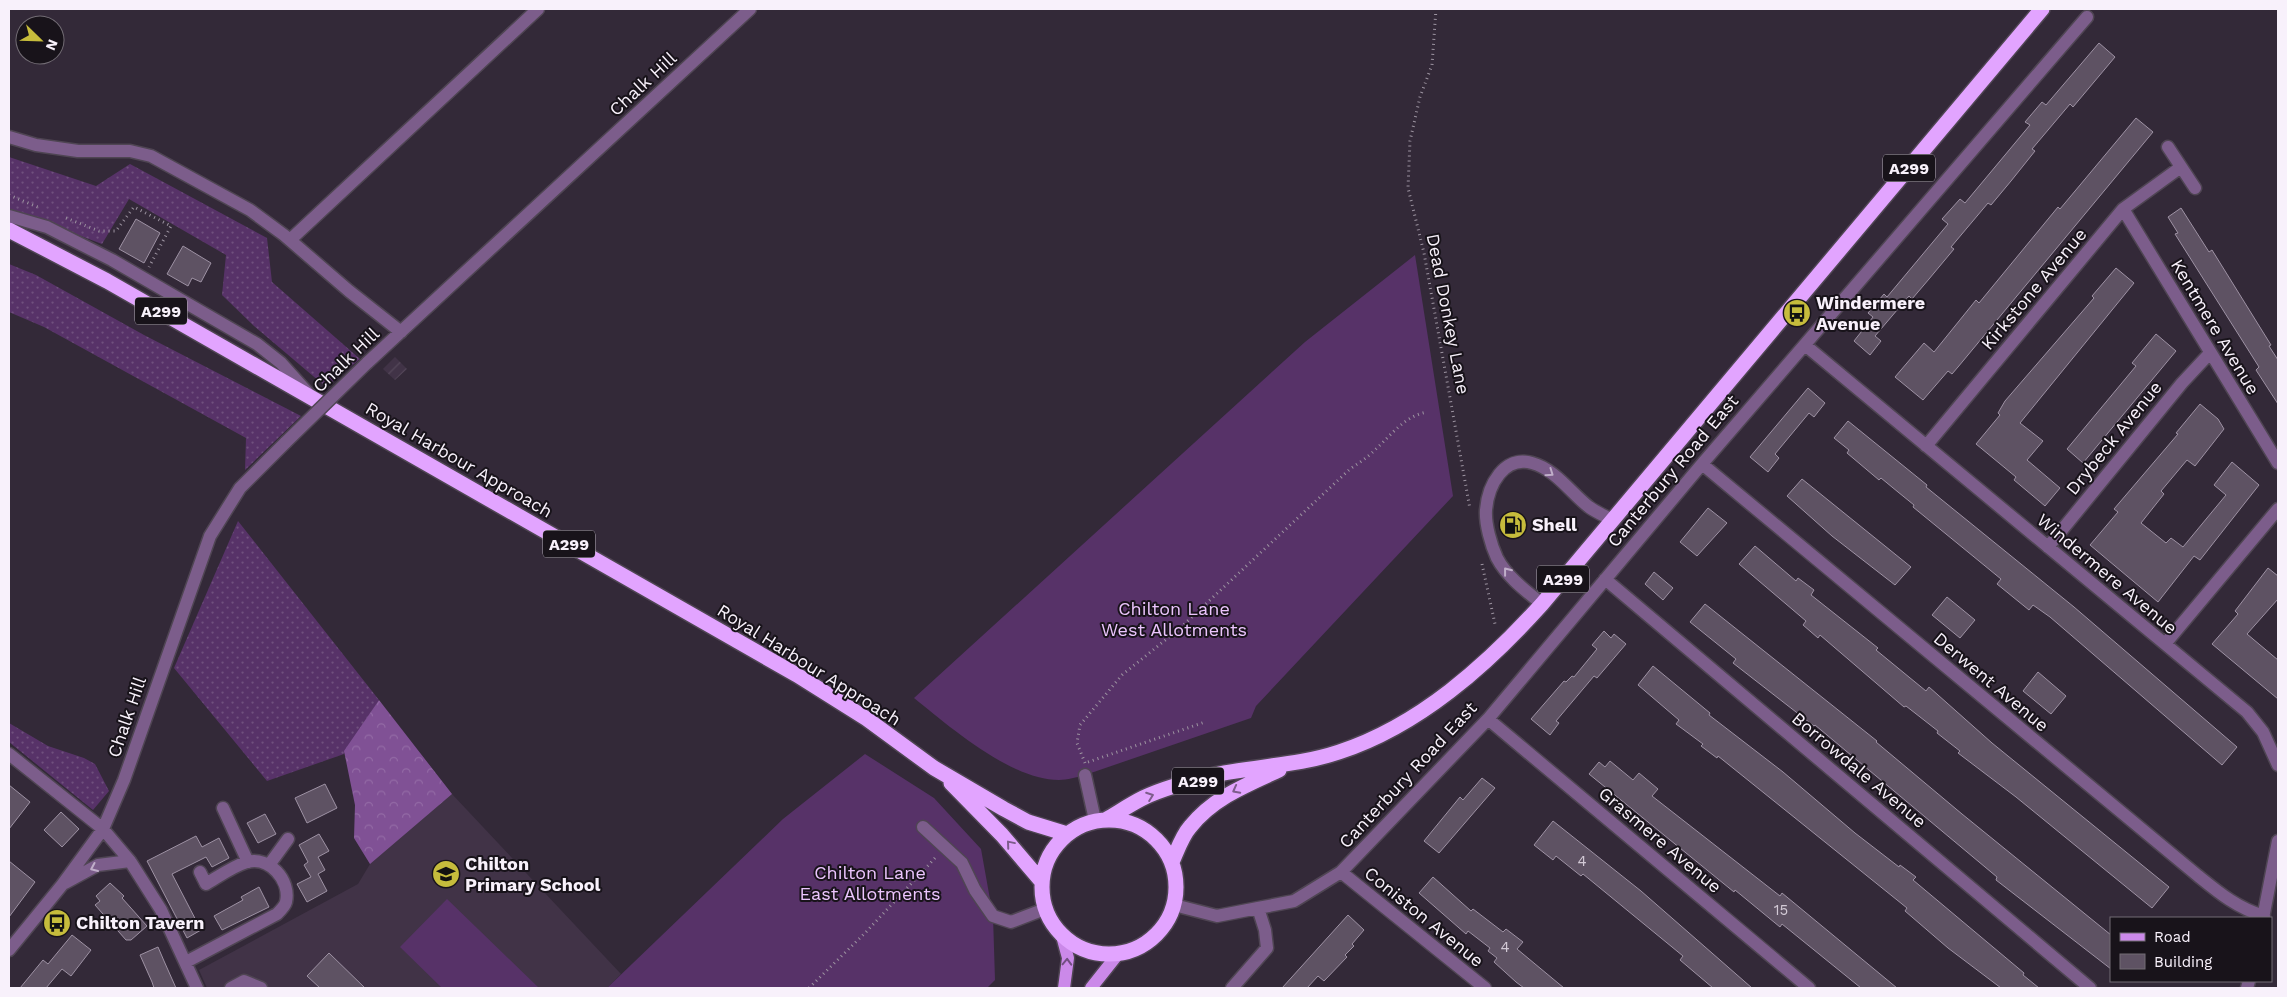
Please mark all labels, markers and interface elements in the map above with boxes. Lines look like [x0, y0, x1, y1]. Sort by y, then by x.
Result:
north arrow [15, 15, 65, 65]
text: N [43, 37, 61, 53]
street label: Chalk Hill [605, 47, 681, 120]
road number: A299 [1883, 154, 1935, 182]
street label: Kirkstone Avenue [1977, 224, 2091, 354]
street label: Dead Donkey Lane [1423, 232, 1474, 396]
street label: Kentmere Avenue [2167, 255, 2264, 398]
place label: Windermere Avenue [1816, 292, 1925, 334]
road number: A299 [135, 298, 187, 324]
bus stop icon: Windermere Avenue [1782, 298, 1812, 328]
street label: Chalk Hill [308, 323, 384, 396]
street label: Drybeck Avenue [2061, 377, 2166, 499]
street label: Canterbury Road East [1603, 390, 1743, 551]
street label: Royal Harbour Approach [362, 397, 556, 522]
one-way arrow [1544, 467, 1554, 476]
street label: Windermere Avenue [2033, 509, 2182, 638]
fuel station icon: Shell [1498, 510, 1528, 540]
place label: Shell [1532, 514, 1577, 535]
road number: A299 [543, 530, 595, 558]
road number: A299 [1537, 566, 1589, 592]
one-way arrow [1504, 567, 1513, 576]
park label: Chilton Lane West Allotments [1101, 598, 1247, 640]
street label: Royal Harbour Approach [714, 599, 905, 730]
street label: Derwent Avenue [1930, 627, 2053, 736]
street label: Chalk Hill [103, 673, 150, 760]
street label: Canterbury Road East [1334, 697, 1481, 852]
street label: Borrowdale Avenue [1788, 707, 1931, 832]
road number: A299 [1172, 768, 1224, 794]
street label: Grasmere Avenue [1595, 782, 1726, 897]
one-way arrow [1232, 784, 1241, 794]
one-way arrow [1145, 792, 1153, 802]
one-way arrow [1007, 841, 1016, 850]
house number: 4 [1577, 852, 1587, 870]
place label: Chilton Primary School [465, 853, 601, 895]
school or university icon: Chilton Primary School [431, 859, 461, 889]
one-way arrow [90, 862, 99, 873]
park label: Chilton Lane East Allotments [800, 862, 940, 904]
street label: Coniston Avenue [1361, 862, 1488, 971]
house number: 15 [1774, 901, 1788, 919]
bus stop icon: Chilton Tavern [42, 908, 72, 938]
place label: Chilton Tavern [76, 912, 204, 933]
legend [2110, 917, 2272, 982]
text: Road [2154, 928, 2191, 946]
house number: 4 [1500, 938, 1510, 956]
text: Building [2154, 953, 2212, 971]
one-way arrow [1062, 957, 1072, 965]

